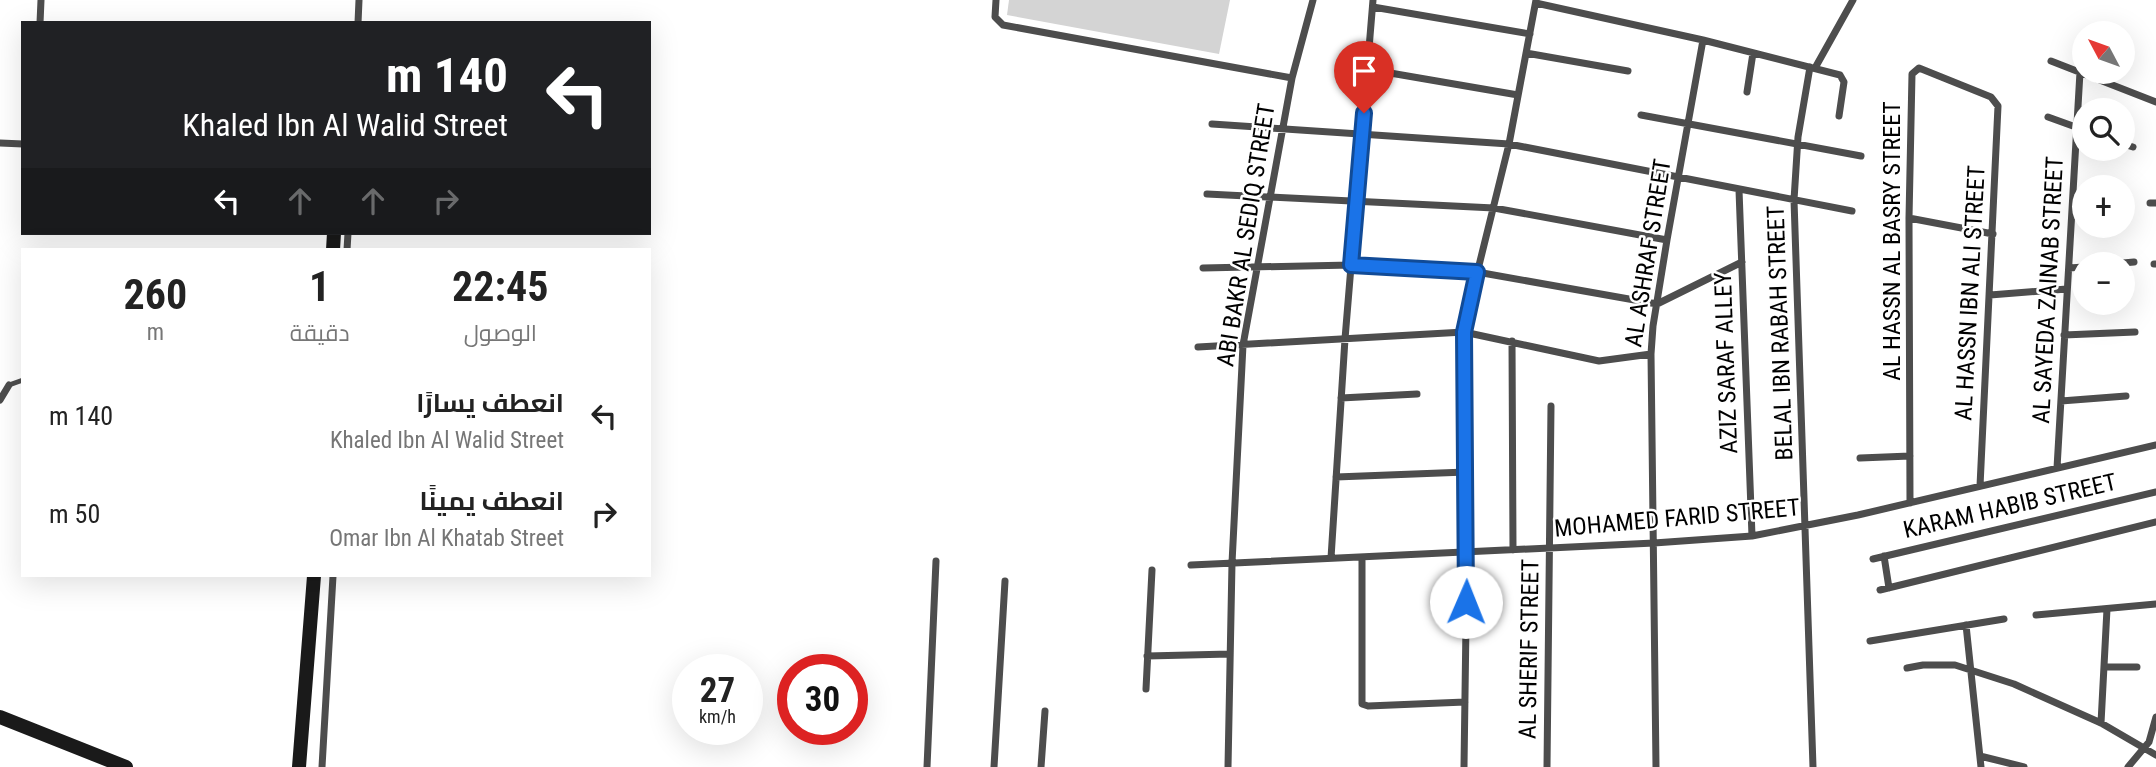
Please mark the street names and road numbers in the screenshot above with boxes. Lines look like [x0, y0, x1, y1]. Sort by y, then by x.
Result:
street label: AL HASSN AL BASRY STREET [1878, 101, 1906, 381]
street label: ABI BAKR AL SEDIQ STREET [1211, 102, 1281, 368]
street label: AL SAYEDA ZAINAB STREET [2027, 156, 2069, 424]
street label: AL ASHRAF STREET [1619, 157, 1677, 349]
street label: AL HASSN IBN ALI STREET [1949, 165, 1991, 421]
street label: BELAL IBN RABAH STREET [1762, 205, 1798, 461]
street label: AZIZ SARAF ALLEY [1709, 271, 1743, 454]
street label: KARAM HABIB STREET [1901, 468, 2119, 544]
street label: MOHAMED FARID STREET [1553, 493, 1801, 543]
street label: AL SHERIF STREET [1513, 559, 1545, 739]

